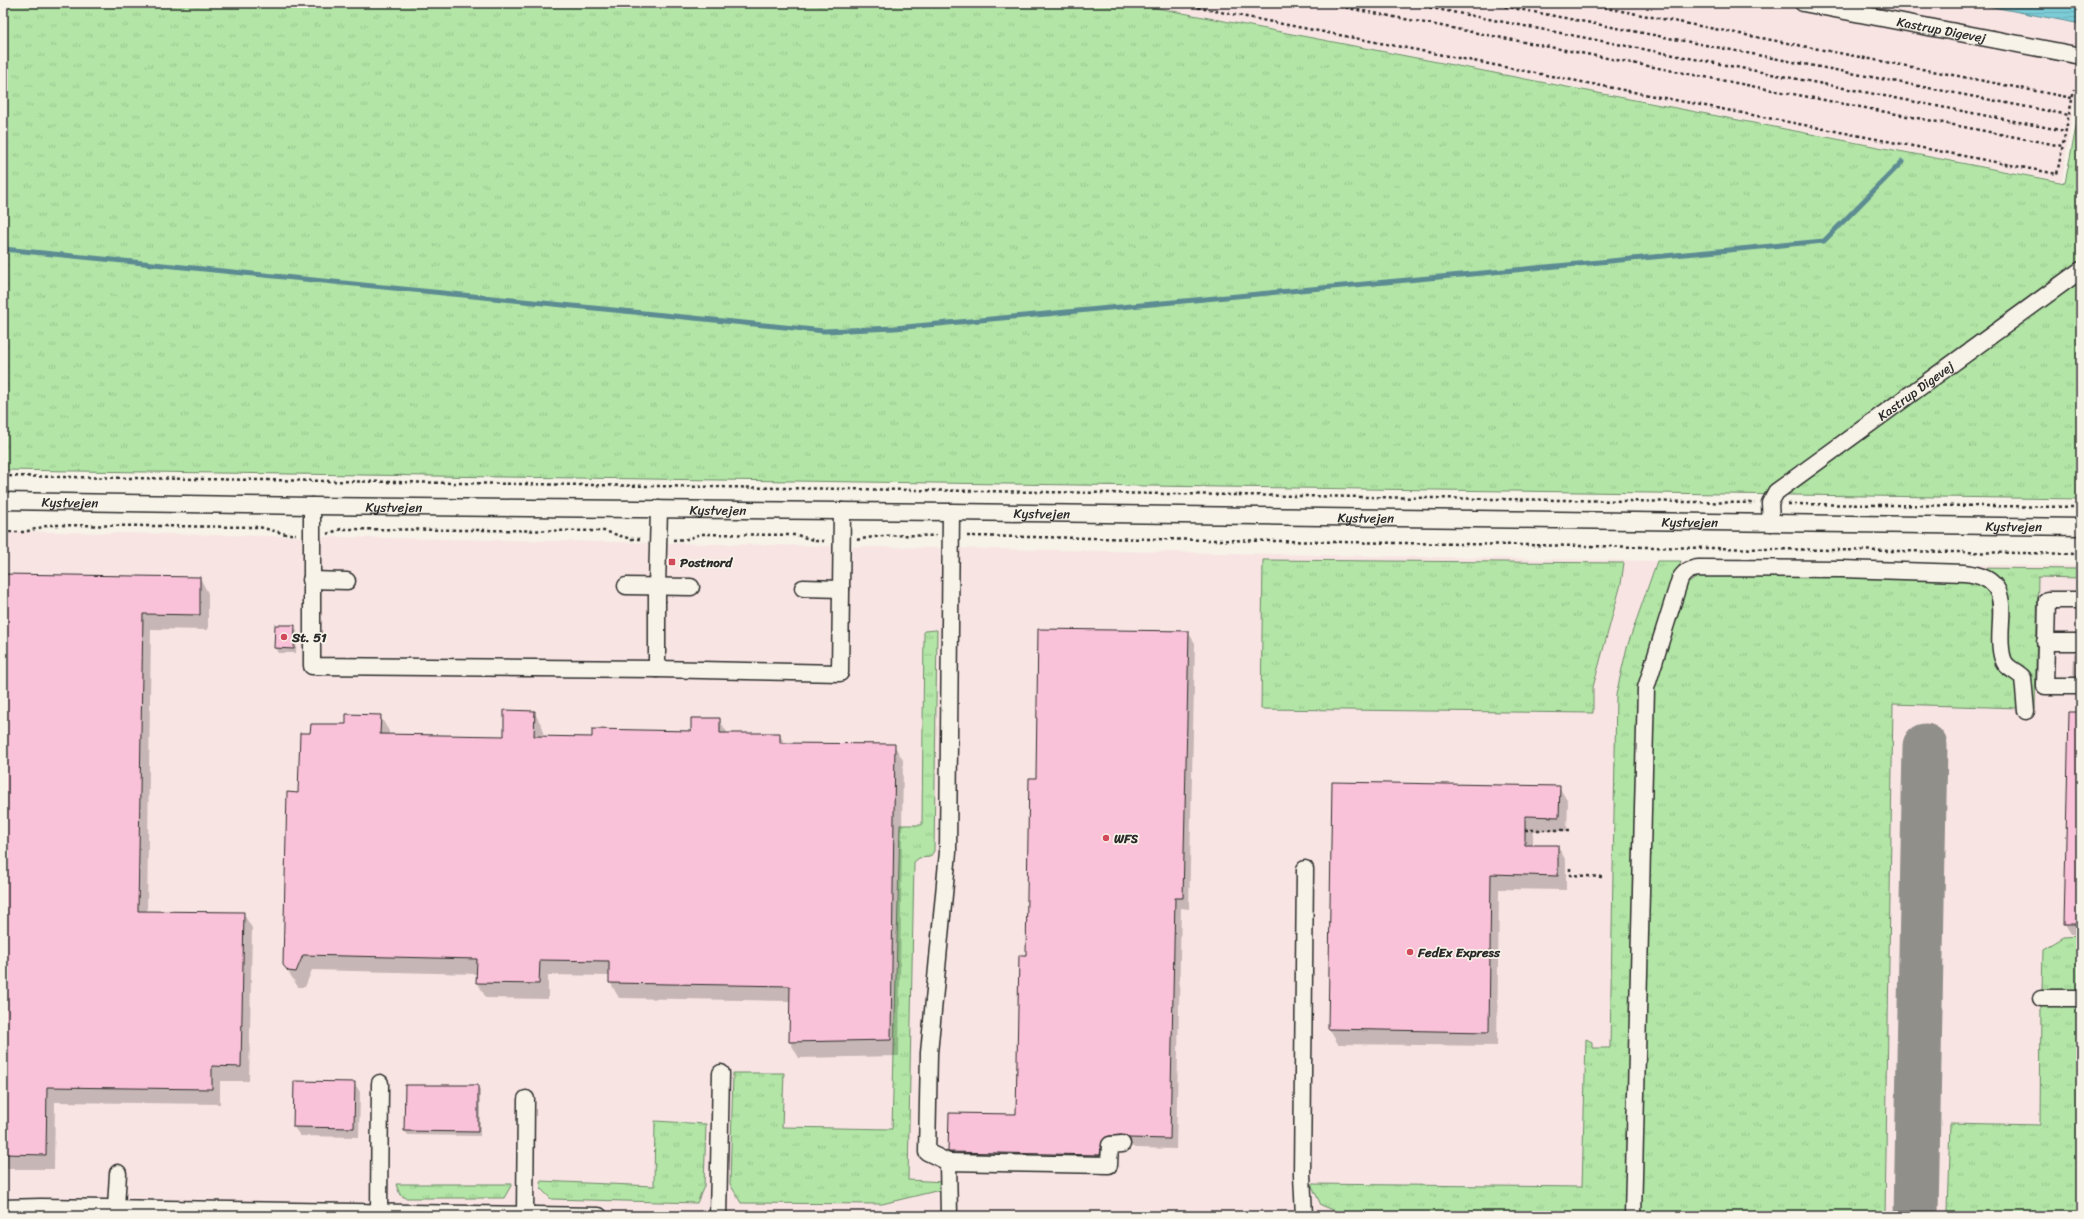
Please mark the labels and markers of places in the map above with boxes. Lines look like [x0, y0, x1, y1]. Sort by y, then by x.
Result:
place label: Postnord [680, 551, 733, 574]
marker: Postnord [667, 557, 677, 567]
place label: St. 51 [291, 626, 327, 649]
marker: St. 51 [279, 632, 289, 642]
place label: WFS [1114, 827, 1139, 850]
marker: WFS [1101, 833, 1111, 843]
place label: FedEx Express [1417, 941, 1501, 964]
marker: FedEx Express [1405, 947, 1415, 957]

